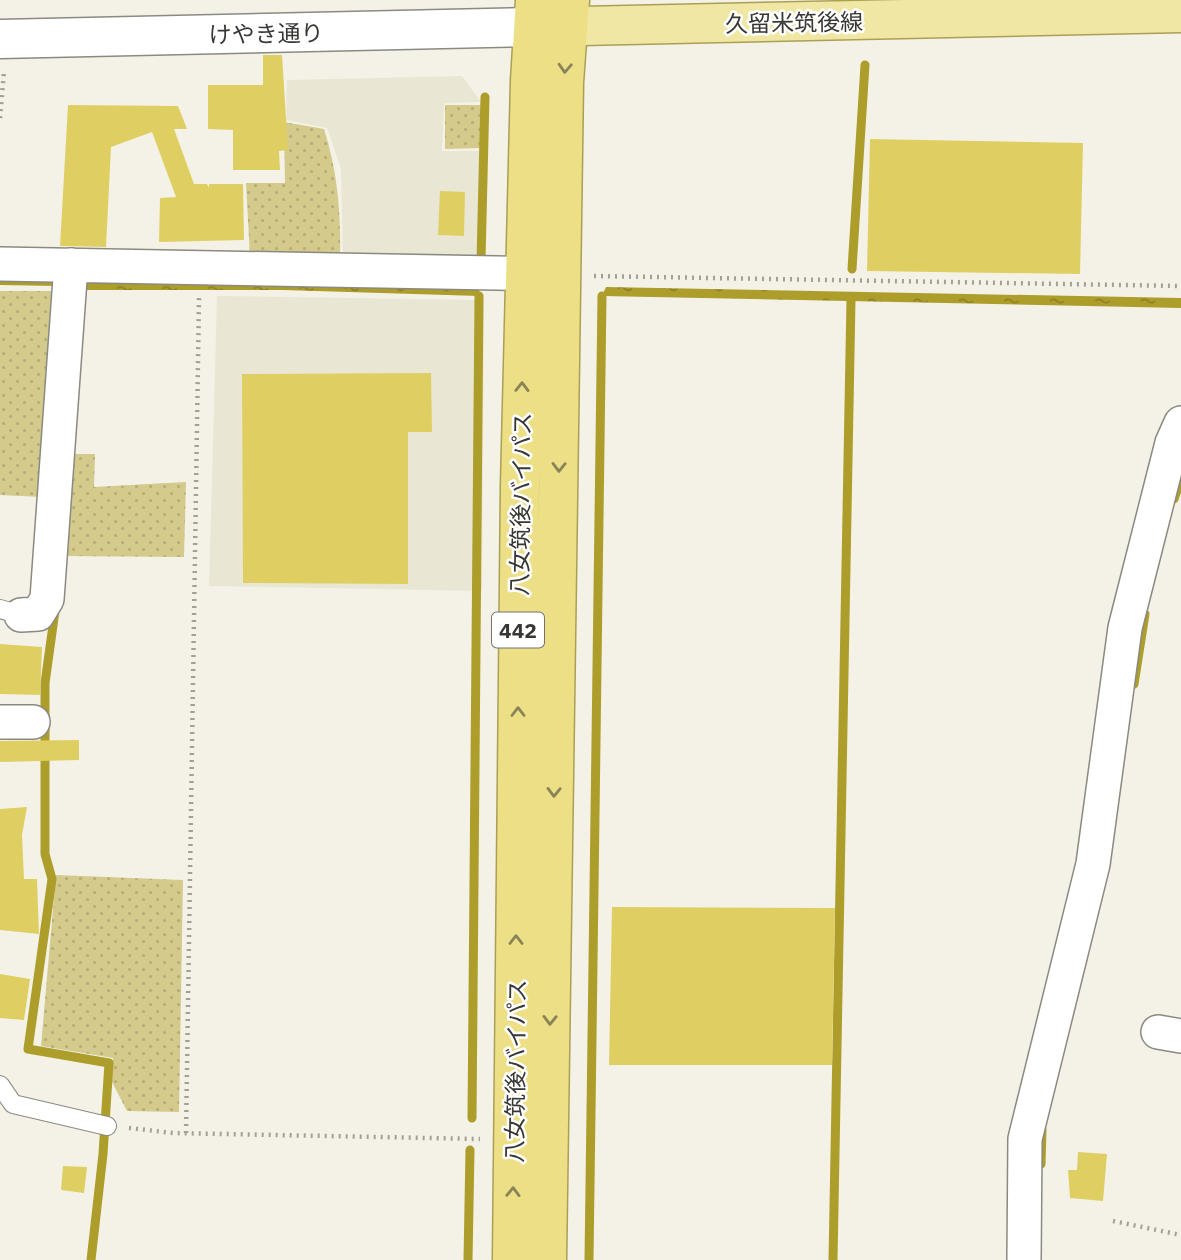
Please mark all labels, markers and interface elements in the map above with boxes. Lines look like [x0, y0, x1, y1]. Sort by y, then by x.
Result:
street label: 久留米筑後線 [725, 6, 863, 38]
street label: けやき通り [208, 17, 324, 49]
one-way arrow [557, 63, 572, 74]
one-way arrow [514, 381, 530, 392]
street label: 八女筑後バイパス [503, 412, 537, 596]
one-way arrow [551, 462, 567, 473]
road number: 442 [492, 612, 544, 648]
one-way arrow [510, 707, 526, 717]
one-way arrow [546, 788, 562, 798]
one-way arrow [508, 934, 524, 945]
street label: 八女筑後バイパス [498, 979, 532, 1163]
one-way arrow [543, 1015, 558, 1026]
one-way arrow [505, 1186, 521, 1197]

